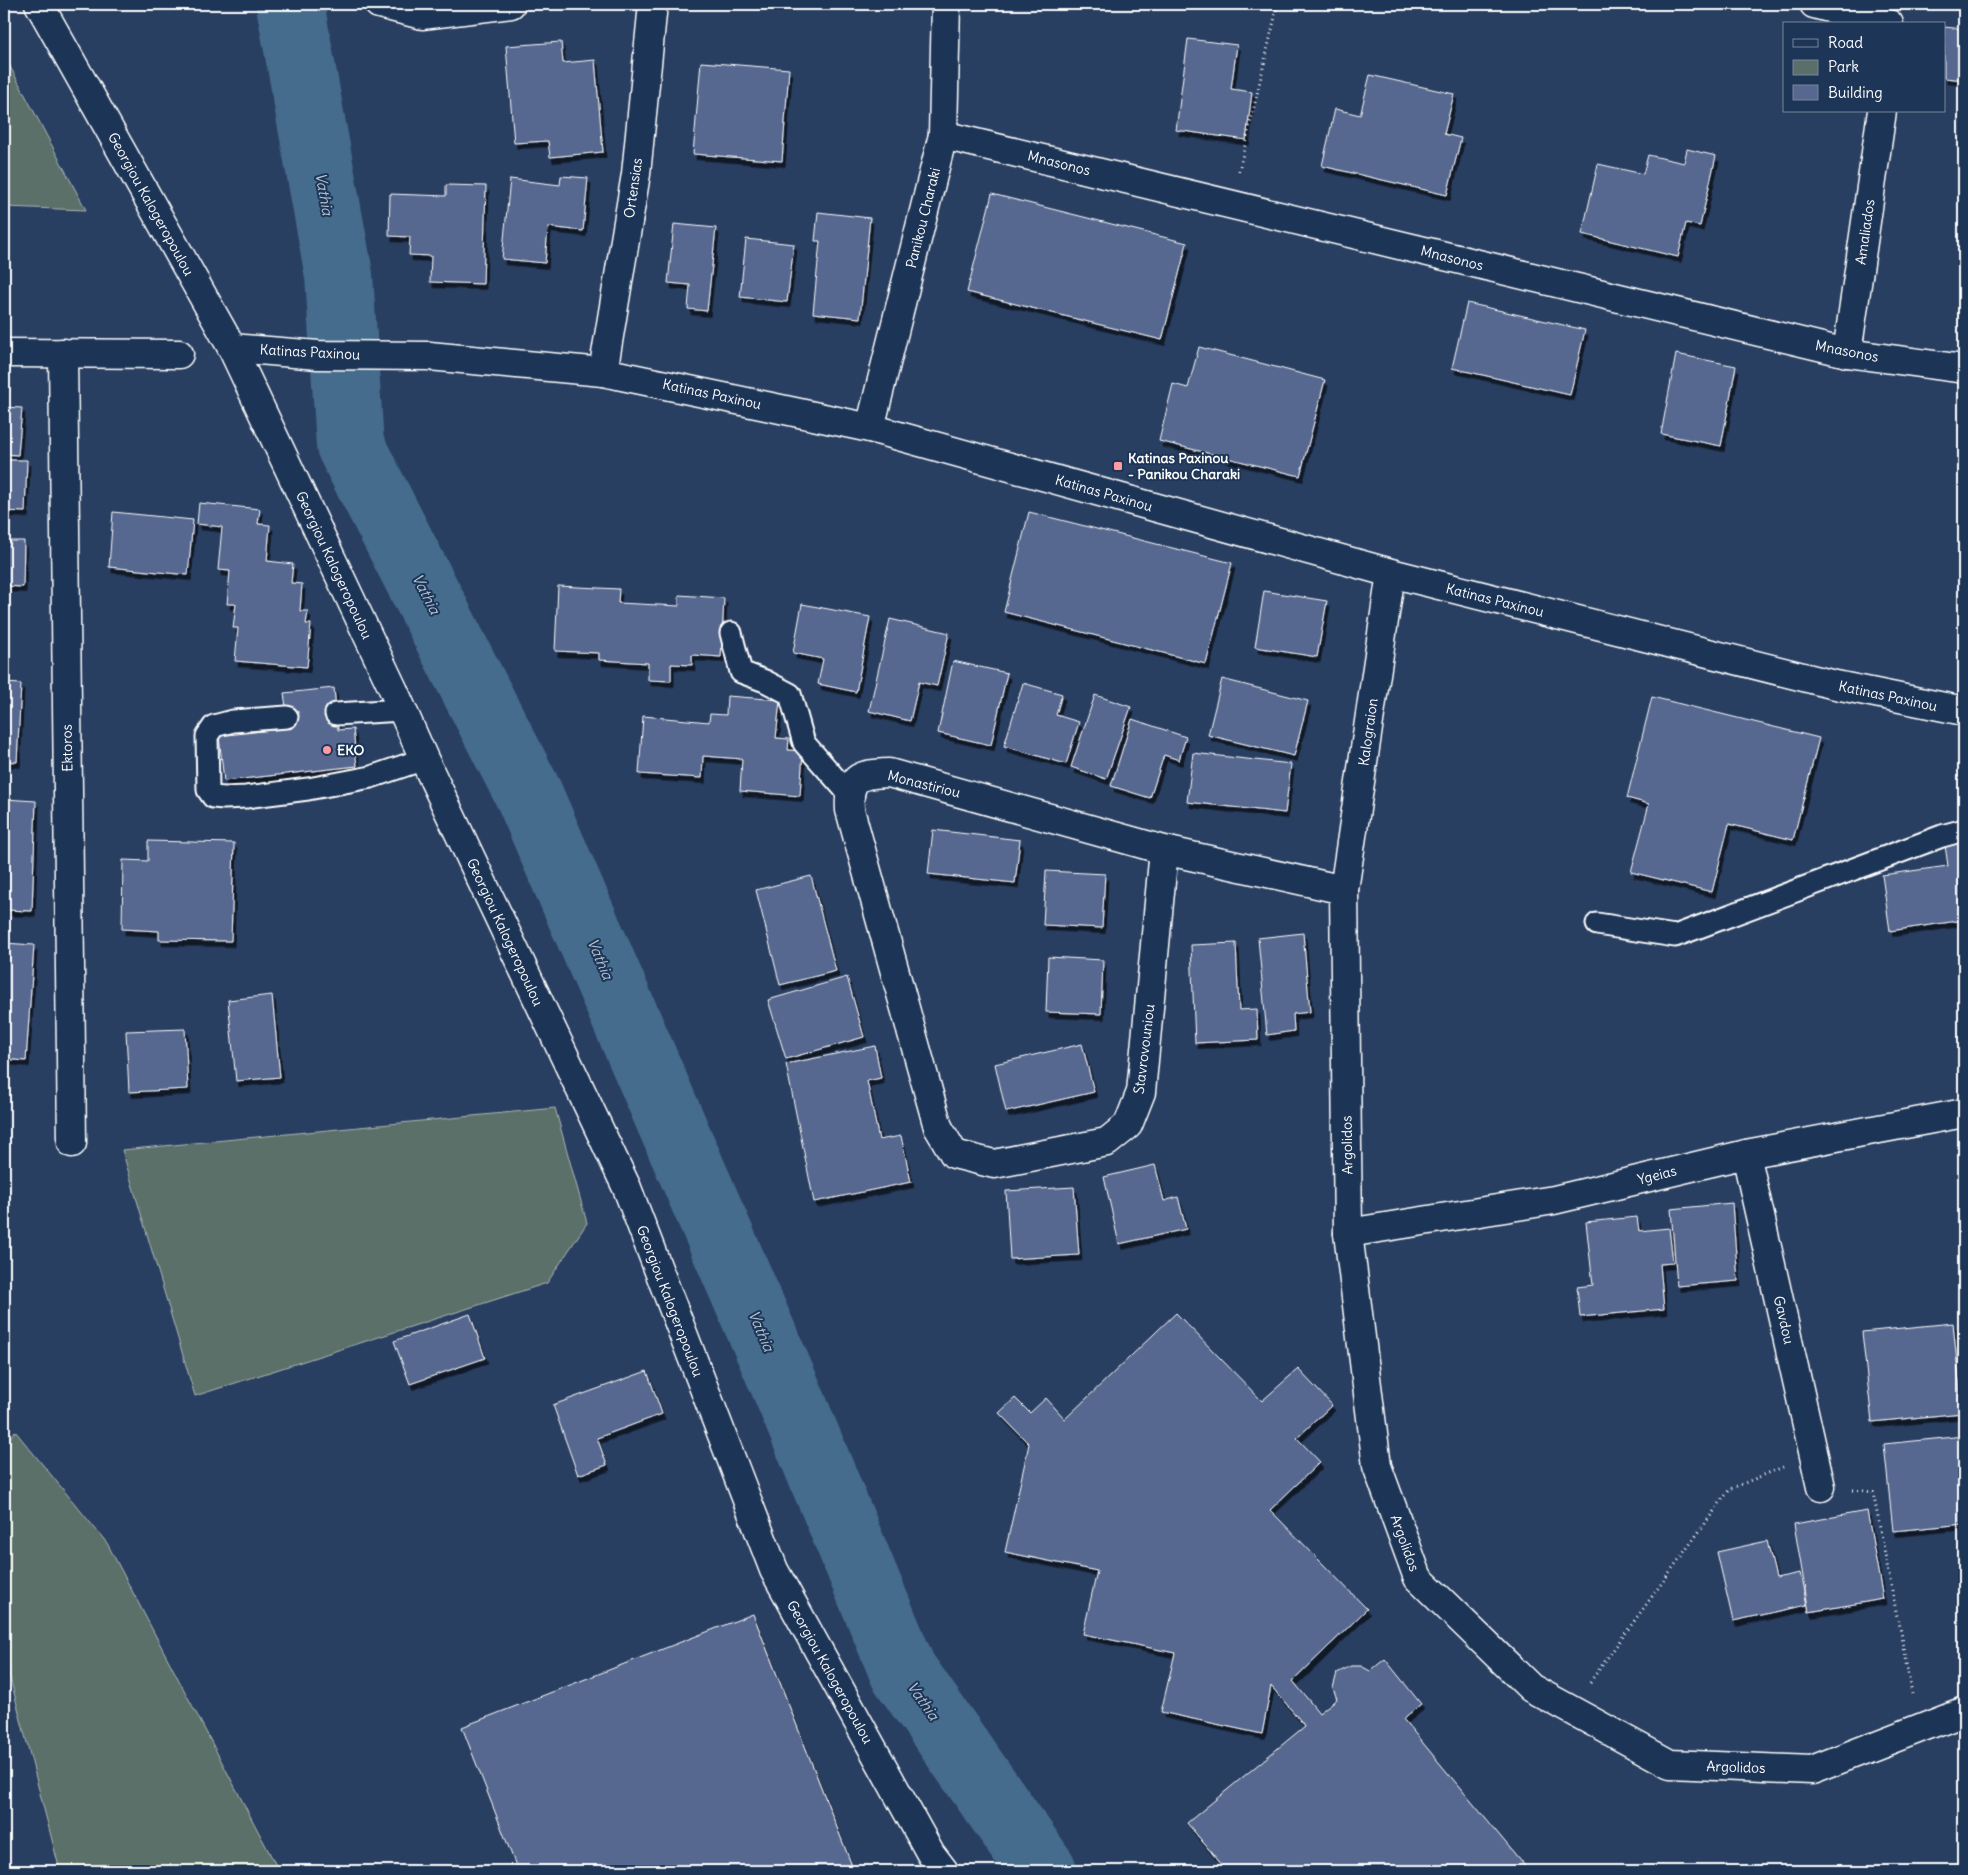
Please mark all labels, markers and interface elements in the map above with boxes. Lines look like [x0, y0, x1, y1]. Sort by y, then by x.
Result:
legend [1783, 22, 1946, 112]
text: Road [1828, 33, 1863, 52]
text: Park [1828, 57, 1859, 76]
text: Building [1828, 83, 1883, 102]
street label: Georgiou Kalogeropoulou [104, 129, 198, 279]
street label: Mnasonos [1026, 147, 1092, 179]
street label: Ortensias [620, 157, 646, 219]
street label: Panikou Charaki [902, 166, 944, 270]
water label: Vathia [311, 171, 338, 218]
street label: Amaliados [1851, 198, 1879, 266]
street label: Mnasonos [1419, 242, 1485, 274]
street label: Mnasonos [1814, 336, 1880, 366]
street label: Katinas Paxinou [259, 340, 361, 364]
street label: Katinas Paxinou [661, 375, 763, 413]
place label: Katinas Paxinou - Panikou Charaki [1128, 449, 1240, 483]
marker: Katinas Paxinou - Panikou Charaki [1112, 460, 1124, 472]
street label: Katinas Paxinou [1053, 471, 1155, 515]
street label: Georgiou Kalogeropoulou [292, 488, 376, 642]
water label: Vathia [408, 570, 445, 618]
street label: Katinas Paxinou [1444, 579, 1546, 621]
street label: Katinas Paxinou [1837, 677, 1939, 715]
street label: Kalograion [1354, 697, 1382, 767]
street label: Ektoros [58, 724, 76, 772]
place label: EKO [337, 741, 365, 759]
marker: EKO [321, 744, 333, 756]
street label: Monastiriou [886, 766, 962, 802]
street label: Georgiou Kalogeropoulou [463, 855, 547, 1009]
water label: Vathia [583, 935, 618, 984]
street label: Stavrovouniou [1130, 1003, 1158, 1095]
street label: Argolidos [1337, 1115, 1357, 1175]
street label: Ygeias [1636, 1161, 1678, 1189]
street label: Georgiou Kalogeropoulou [633, 1223, 707, 1379]
street label: Gavdou [1770, 1294, 1798, 1346]
water label: Vathia [744, 1307, 779, 1356]
street label: Argolidos [1386, 1512, 1424, 1574]
street label: Georgiou Kalogeropoulou [783, 1597, 877, 1747]
water label: Vathia [903, 1678, 944, 1725]
street label: Argolidos [1706, 1757, 1766, 1777]

